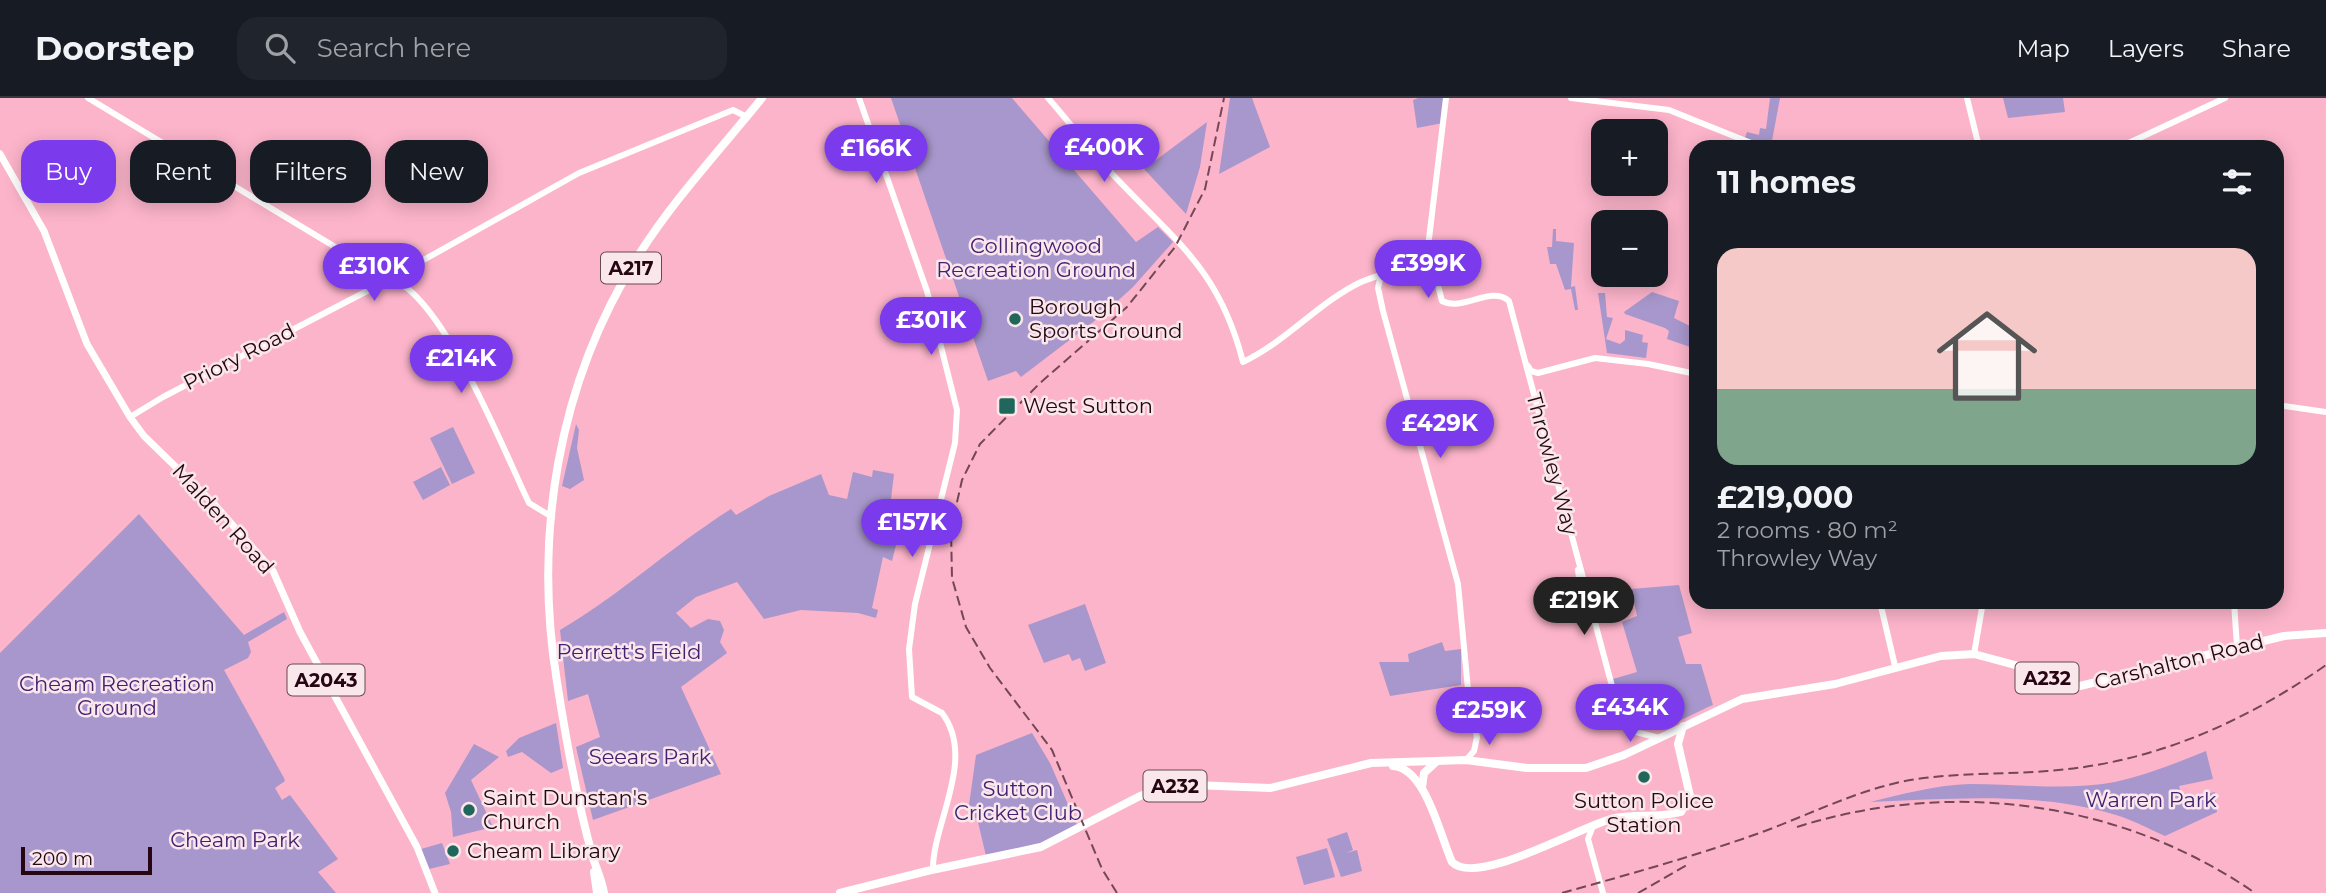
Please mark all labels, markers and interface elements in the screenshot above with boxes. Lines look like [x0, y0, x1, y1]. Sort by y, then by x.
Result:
search box [237, 17, 727, 80]
text: Doorstep [35, 28, 195, 68]
icon: search [261, 29, 299, 67]
text: Search here [317, 32, 471, 64]
text: Map [2016, 34, 2070, 63]
text: Layers [2108, 34, 2184, 63]
text: Share [2222, 34, 2291, 63]
map controls [1591, 119, 1668, 287]
button: + [1591, 119, 1668, 196]
pin: £400K [1055, 125, 1153, 184]
pin: £166K [827, 126, 925, 185]
text: £400K [1065, 133, 1143, 161]
text: £166K [840, 134, 912, 162]
chip: Buy [21, 140, 116, 203]
chip: Rent [130, 140, 236, 203]
chip: Filters [250, 140, 371, 203]
chip: New [385, 140, 488, 203]
icon: filters [2218, 163, 2256, 201]
text: 11 homes [1717, 164, 1856, 201]
button: − [1591, 210, 1668, 287]
park label: Collingwood Recreation Ground [936, 233, 1136, 282]
pin: £399K [1379, 240, 1477, 300]
pin: £310K [325, 244, 423, 303]
text: £399K [1390, 249, 1466, 277]
text: £310K [339, 252, 409, 280]
road number: A217 [601, 252, 661, 284]
icon: home [1924, 293, 2050, 419]
place label: Borough Sports Ground [1029, 294, 1182, 343]
pin: £301K [882, 298, 980, 357]
text: £301K [896, 306, 966, 334]
marker: Borough Sports Ground [1007, 311, 1023, 327]
street label: Priory Road [179, 318, 299, 395]
pin: £214K [412, 336, 510, 395]
text: £214K [426, 344, 496, 372]
street label: Throwley Way [1521, 390, 1584, 538]
place label: West Sutton [1023, 393, 1153, 418]
marker: West Sutton [997, 396, 1017, 416]
pin: £429K [1391, 400, 1489, 460]
text: £429K [1402, 409, 1478, 437]
street label: Malden Road [167, 458, 279, 579]
text: £219,000 [1717, 479, 1854, 516]
pin: £157K [863, 500, 961, 559]
text: £157K [877, 508, 947, 536]
text: 2 rooms · 80 m² [1717, 516, 1898, 544]
text: Throwley Way [1717, 544, 1877, 572]
pin: £219K [1535, 578, 1633, 637]
text: £219K [1549, 586, 1619, 614]
street label: Carshalton Road [2092, 628, 2266, 695]
park label: Perrett's Field [557, 639, 701, 664]
road number: A232 [2016, 663, 2078, 694]
road number: A2043 [288, 664, 364, 695]
park label: Cheam Recreation Ground [19, 671, 215, 720]
pin: £434K [1581, 684, 1679, 744]
pin: £259K [1440, 688, 1538, 747]
text: £434K [1592, 693, 1668, 721]
text: £259K [1452, 696, 1526, 724]
park label: Seears Park [589, 744, 712, 769]
marker: Sutton Police Station [1636, 769, 1652, 785]
road number: A232 [1144, 771, 1206, 802]
park label: Sutton Cricket Club [954, 776, 1082, 825]
place label: Saint Dunstan's Church [483, 785, 647, 834]
park label: Warren Park [2085, 787, 2217, 812]
place label: Sutton Police Station [1574, 788, 1714, 837]
marker: Saint Dunstan's Church [461, 802, 477, 818]
park label: Cheam Park [170, 827, 300, 852]
place label: Cheam Library [467, 838, 621, 863]
marker: Cheam Library [445, 843, 461, 859]
scale bar [21, 844, 152, 876]
text: 200 m [32, 847, 93, 870]

